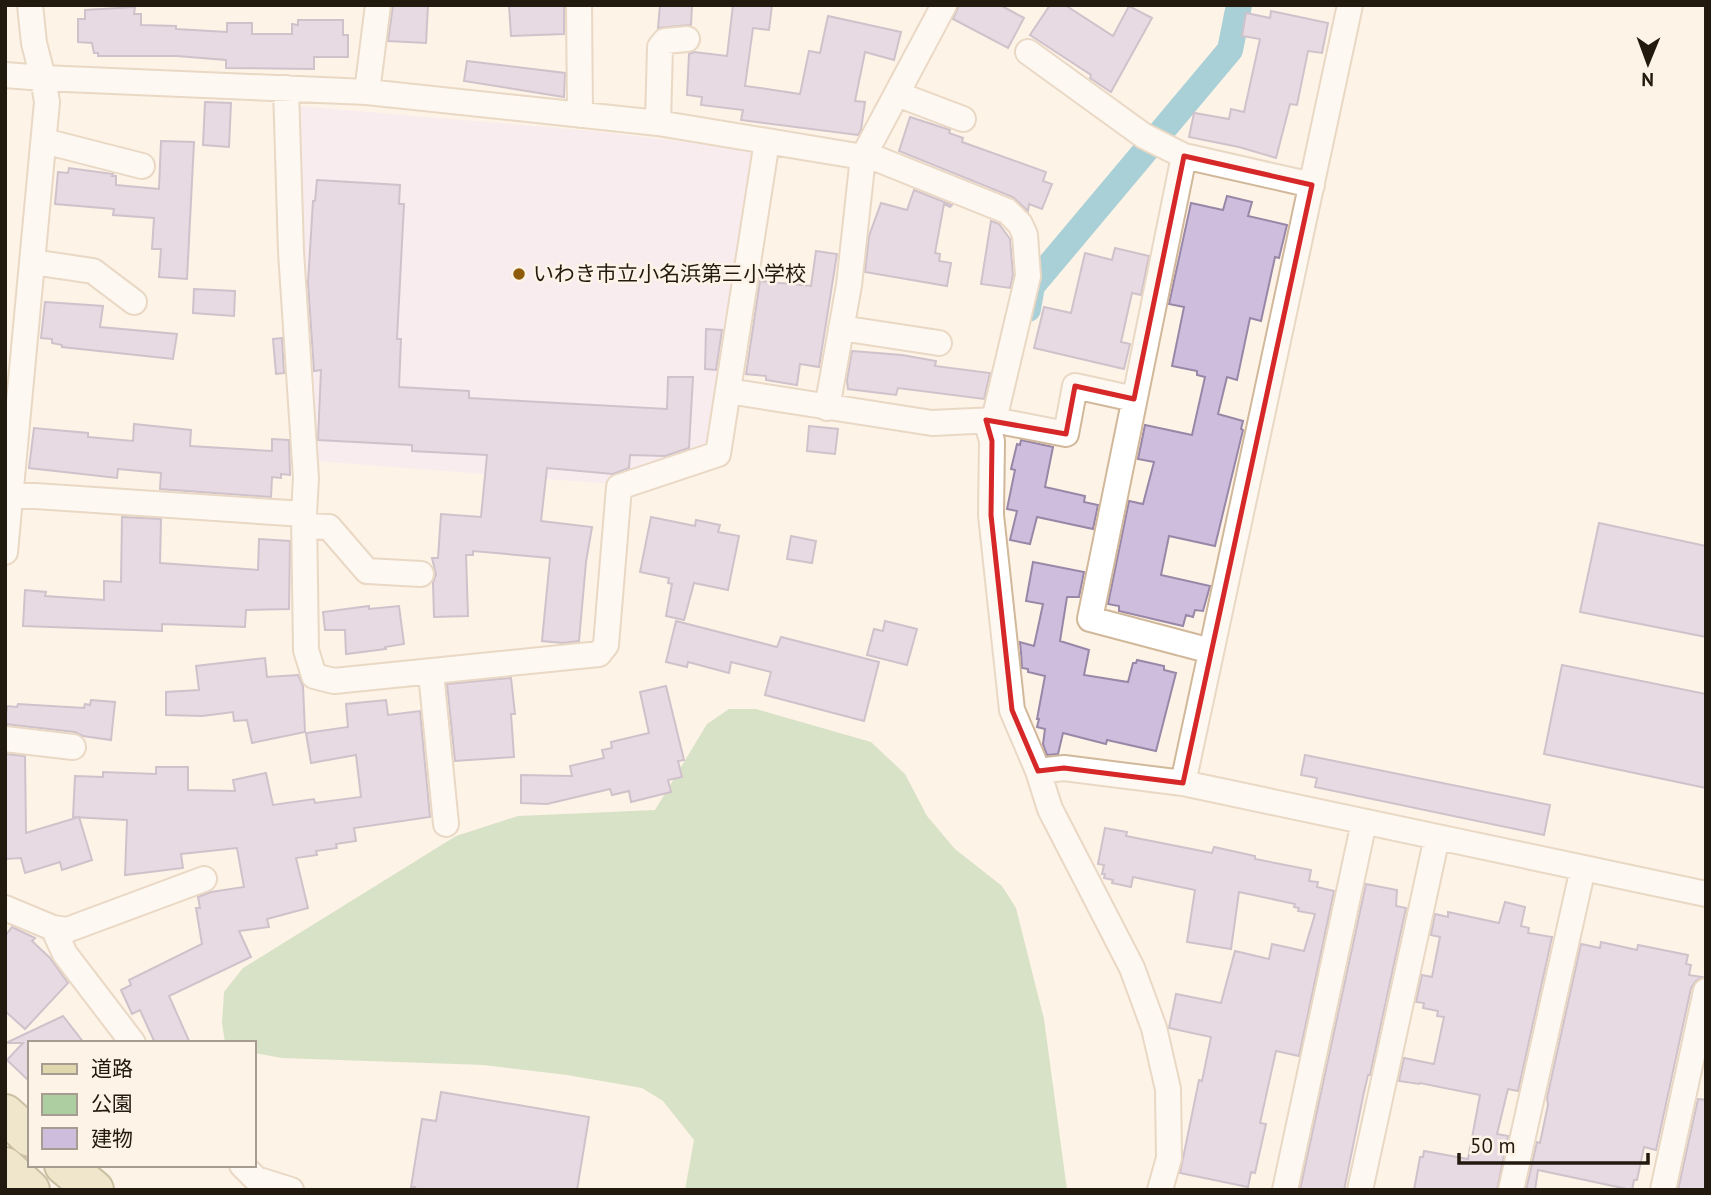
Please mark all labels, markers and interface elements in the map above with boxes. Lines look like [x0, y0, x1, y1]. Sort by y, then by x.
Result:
north arrow [1613, 28, 1683, 98]
text: N [1641, 68, 1654, 92]
place label: いわき市立小名浜第三小学校 [533, 260, 806, 287]
marker: いわき市立小名浜第三小学校 [511, 266, 527, 282]
legend [28, 1041, 256, 1167]
text: 道路 [91, 1055, 133, 1082]
text: 公園 [91, 1090, 133, 1117]
scale bar [1459, 1122, 1648, 1166]
text: 建物 [91, 1125, 133, 1152]
text: 50 m [1470, 1132, 1516, 1159]

